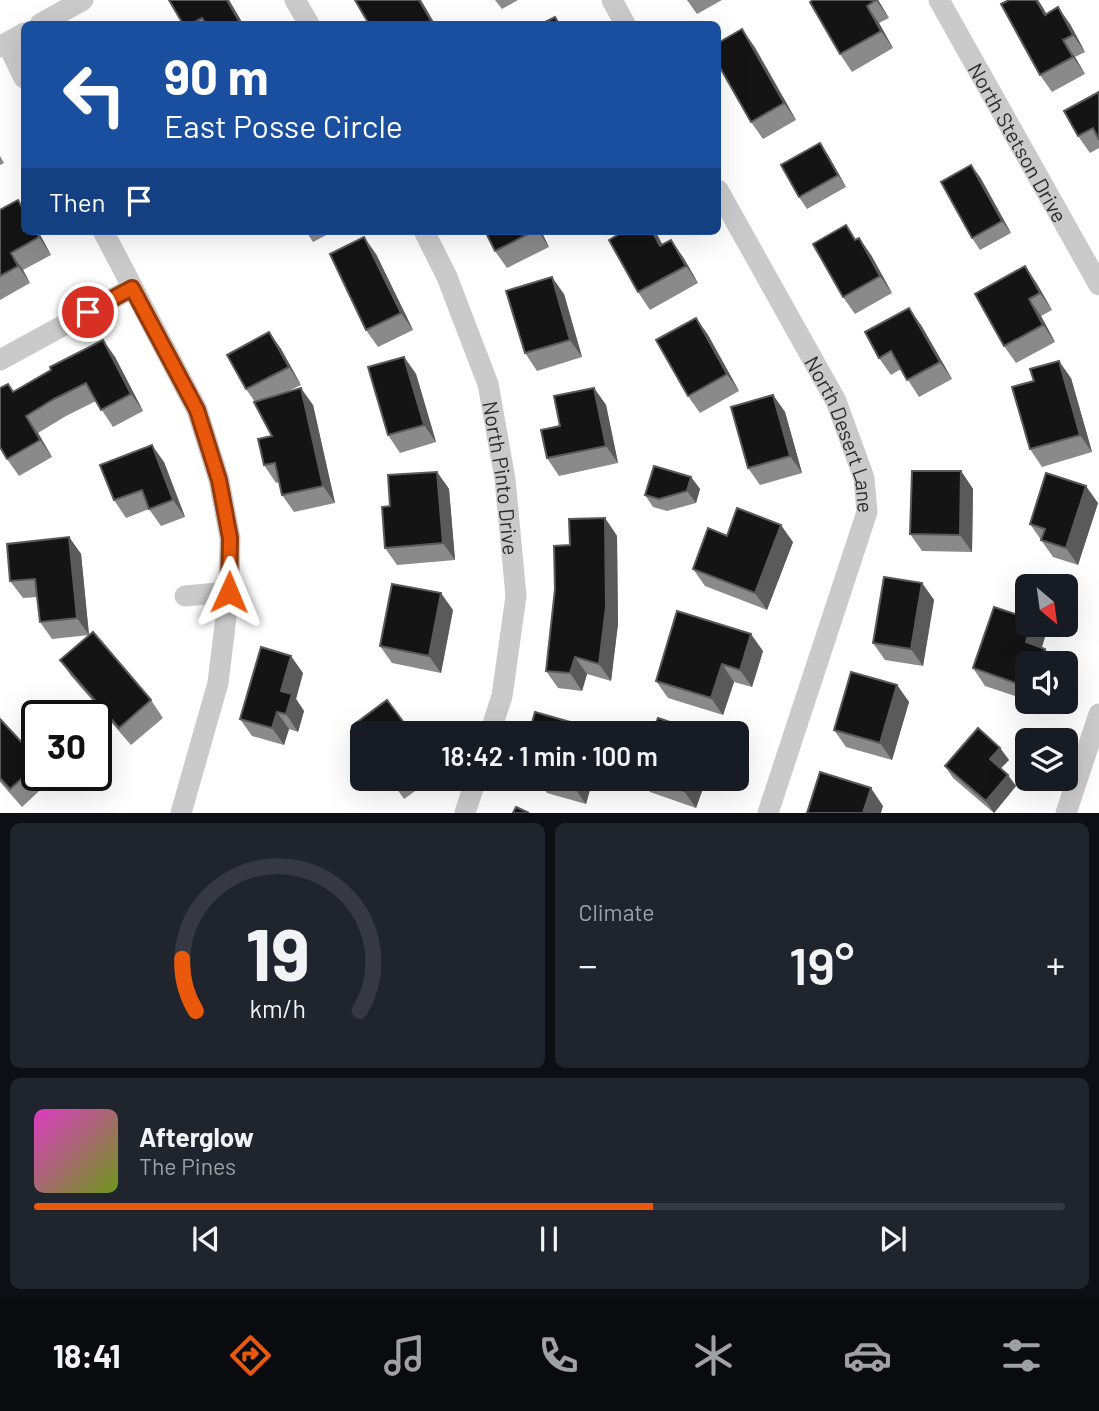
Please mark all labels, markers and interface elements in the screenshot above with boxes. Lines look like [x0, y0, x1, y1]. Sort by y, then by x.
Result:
text: 90 m [164, 46, 269, 105]
icon: left [49, 49, 140, 140]
street label: North Stetson Drive [964, 58, 1074, 226]
text: East Posse Circle [164, 106, 403, 144]
icon: arrive [120, 182, 158, 220]
text: Then [49, 186, 106, 217]
pin [58, 282, 118, 342]
icon: arrive [69, 293, 107, 331]
street label: North Desert Lane [801, 351, 880, 514]
street label: North Pinto Drive [479, 399, 525, 556]
position arrow [192, 555, 266, 629]
north arrow [1015, 574, 1078, 637]
map controls [1015, 574, 1078, 791]
button: sound [1015, 651, 1078, 714]
speed limit sign: 30 [21, 700, 112, 791]
button: layers [1015, 728, 1078, 791]
text: 18:42 · 1 min · 100 m [441, 740, 658, 771]
text: Climate [579, 898, 655, 926]
text: 19 [245, 909, 309, 997]
text: 19° [789, 933, 854, 995]
text: − [579, 941, 598, 987]
text: + [1046, 941, 1065, 987]
text: km/h [249, 993, 306, 1023]
text: Afterglow [139, 1121, 254, 1152]
text: The Pines [139, 1152, 236, 1180]
icon: previous [187, 1220, 225, 1258]
icon: pause [530, 1220, 568, 1258]
icon: next [874, 1220, 912, 1258]
icon: directions [226, 1331, 275, 1380]
icon: music [380, 1331, 429, 1380]
icon: phone [534, 1331, 583, 1380]
icon: climate [689, 1331, 738, 1380]
icon: car [843, 1331, 892, 1380]
icon: filters [997, 1331, 1046, 1380]
text: 18:41 [53, 1336, 121, 1374]

